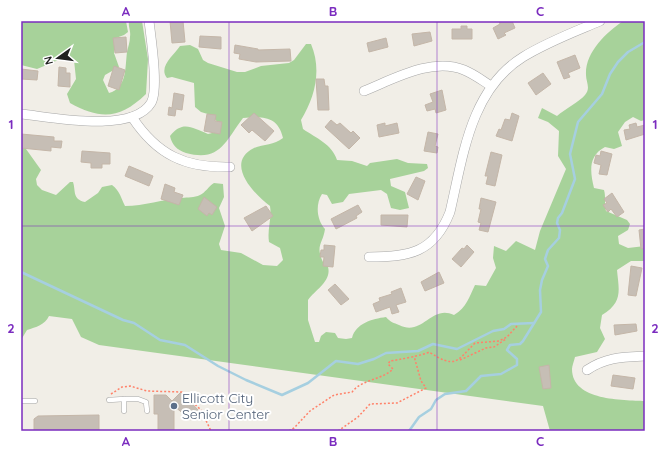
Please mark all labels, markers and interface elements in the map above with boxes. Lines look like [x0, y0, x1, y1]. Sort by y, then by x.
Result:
text: A [122, 3, 131, 19]
text: B [329, 3, 337, 19]
text: C [536, 3, 544, 19]
north arrow [38, 38, 78, 78]
text: N [41, 55, 56, 66]
text: 1 [8, 116, 14, 132]
text: 1 [652, 116, 658, 132]
text: 2 [7, 320, 15, 336]
text: 2 [651, 320, 659, 336]
place label: Ellicott City Senior Center [182, 389, 270, 423]
marker: Ellicott City Senior Center [169, 401, 179, 411]
text: A [122, 433, 131, 449]
text: B [329, 433, 337, 449]
text: C [536, 433, 544, 449]

